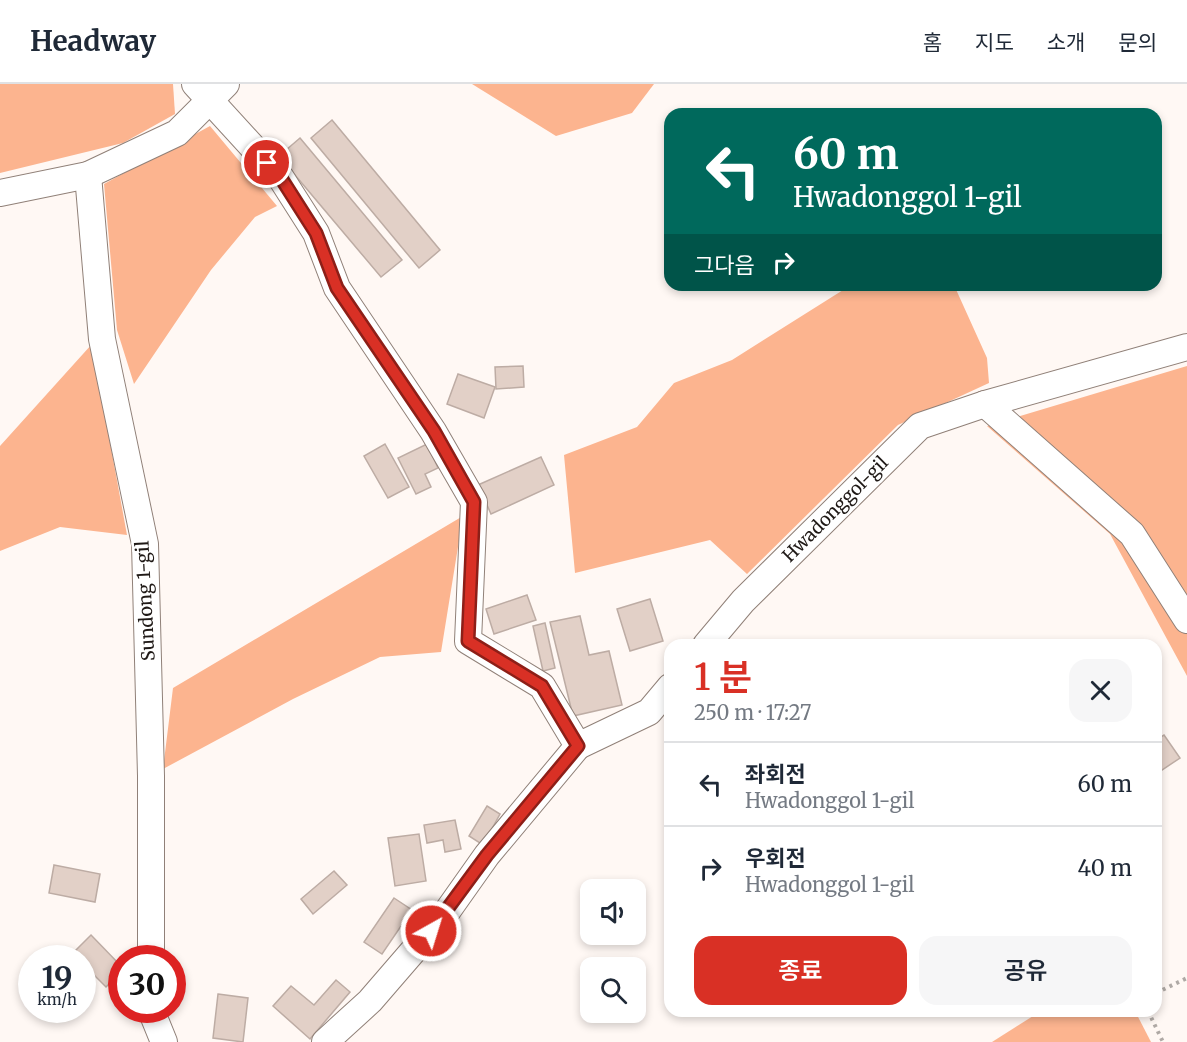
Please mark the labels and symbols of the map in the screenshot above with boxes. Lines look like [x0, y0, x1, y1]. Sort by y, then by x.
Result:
pin [241, 137, 292, 188]
street label: Hwadonggol-gil [777, 451, 893, 567]
street label: Sundong 1-gil [130, 540, 160, 662]
position arrow [399, 899, 463, 963]
speed limit sign: 30 [108, 945, 186, 1023]

